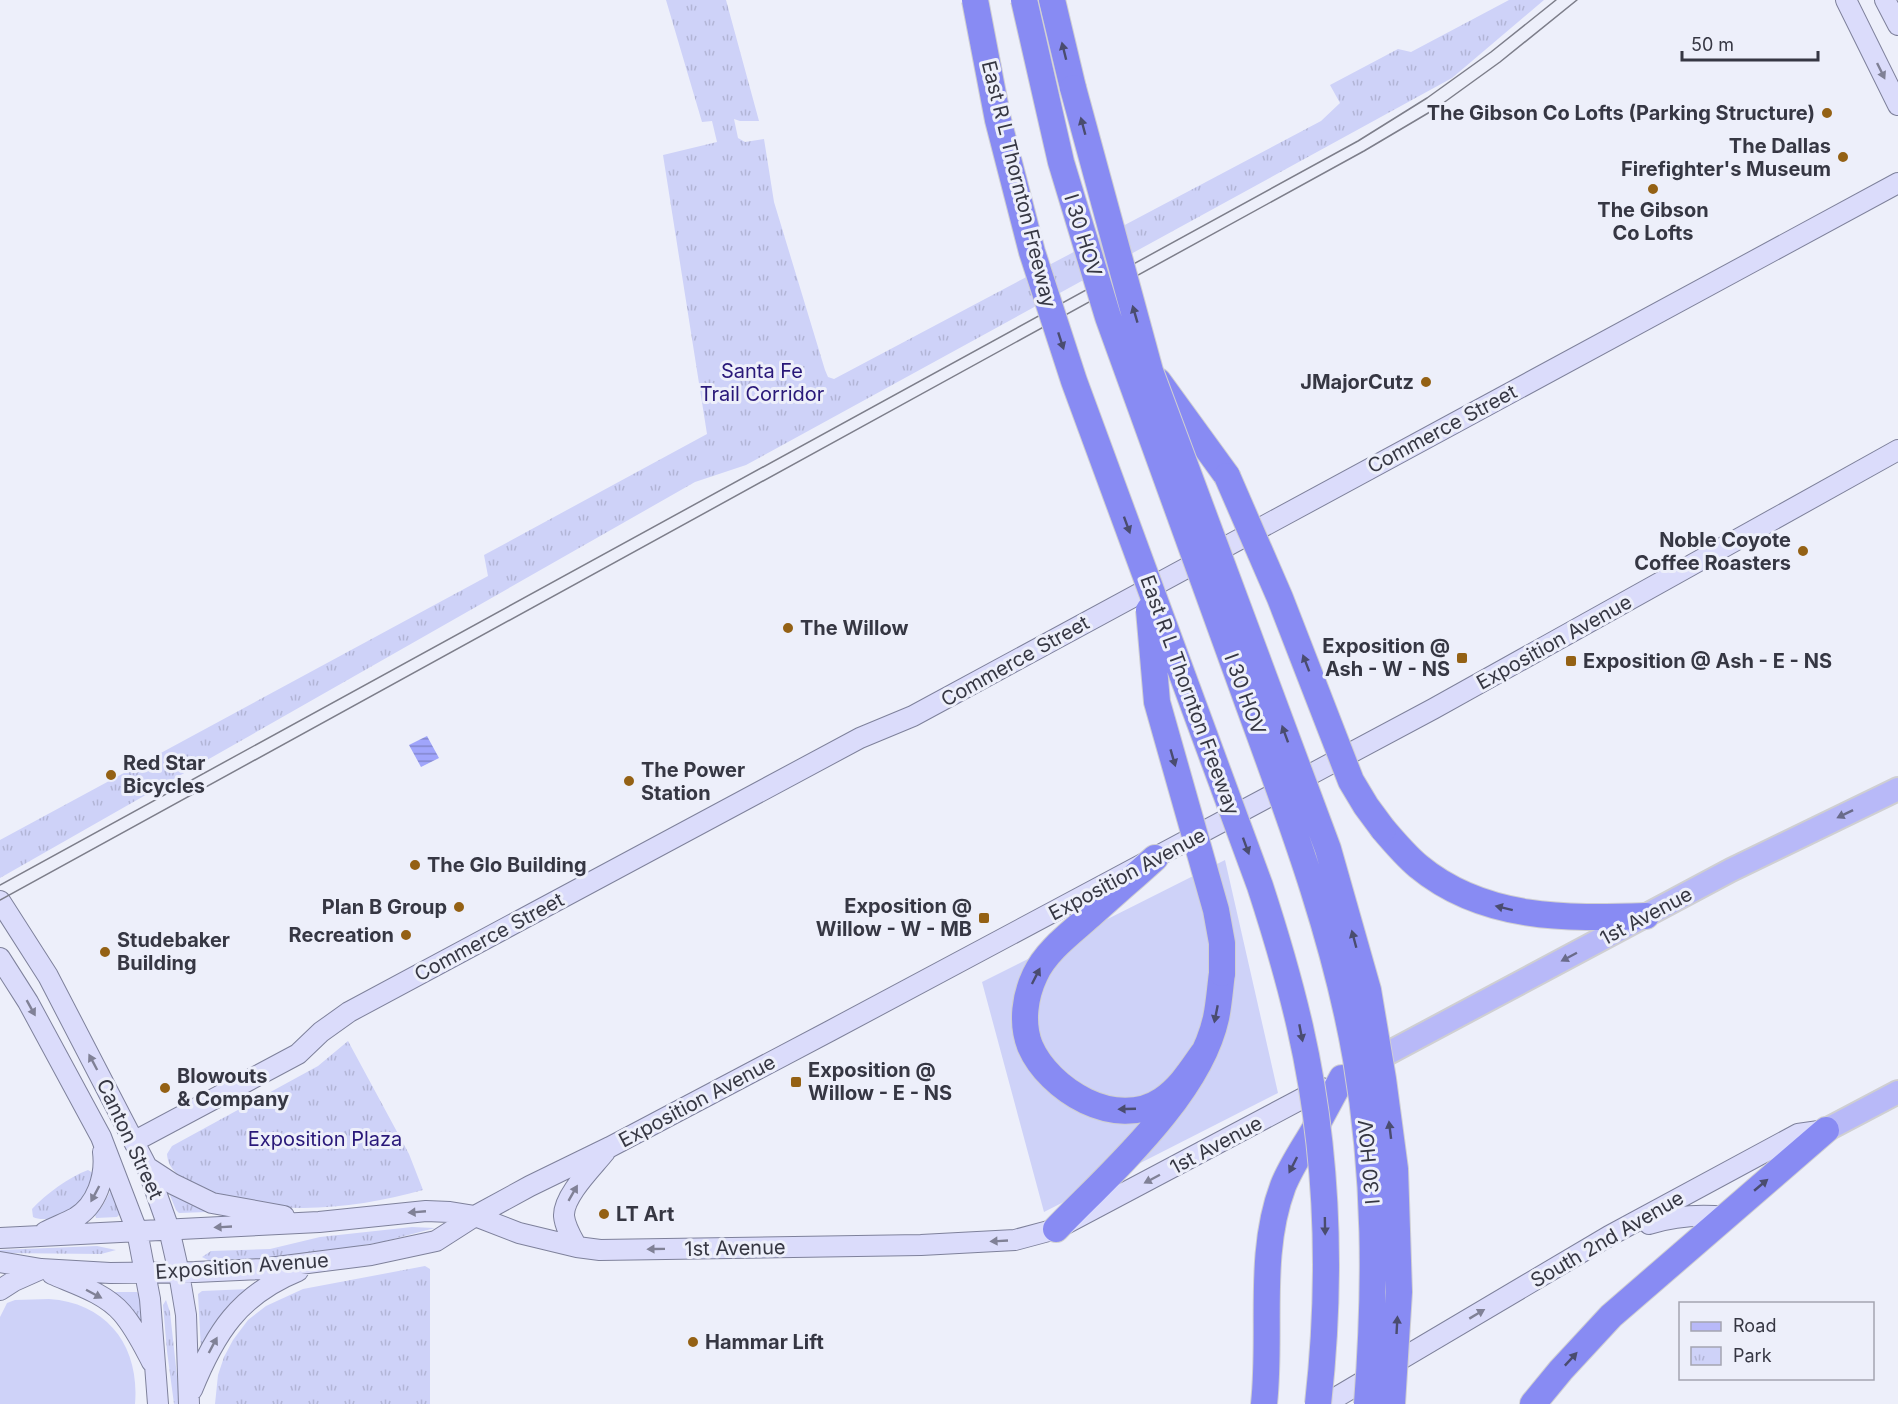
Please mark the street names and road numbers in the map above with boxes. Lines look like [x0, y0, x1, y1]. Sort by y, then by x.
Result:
street label: East R L Thornton Freeway [977, 58, 1061, 310]
street label: I 30 HOV [1059, 191, 1107, 279]
street label: Commerce Street [1363, 379, 1521, 478]
street label: East R L Thornton Freeway [1135, 572, 1245, 818]
street label: Exposition Avenue [1472, 589, 1636, 695]
street label: Commerce Street [937, 610, 1094, 712]
street label: I 30 HOV [1219, 650, 1271, 738]
street label: Exposition Avenue [1045, 823, 1209, 925]
street label: 1st Avenue [1596, 882, 1696, 950]
street label: Commerce Street [410, 887, 568, 986]
street label: Exposition Avenue [615, 1050, 779, 1152]
street label: Canton Street [92, 1075, 169, 1203]
street label: 1st Avenue [1166, 1111, 1266, 1179]
street label: I 30 HOV [1353, 1118, 1385, 1205]
street label: South 2nd Avenue [1526, 1185, 1688, 1293]
street label: 1st Avenue [684, 1235, 786, 1261]
street label: Exposition Avenue [155, 1248, 329, 1284]

